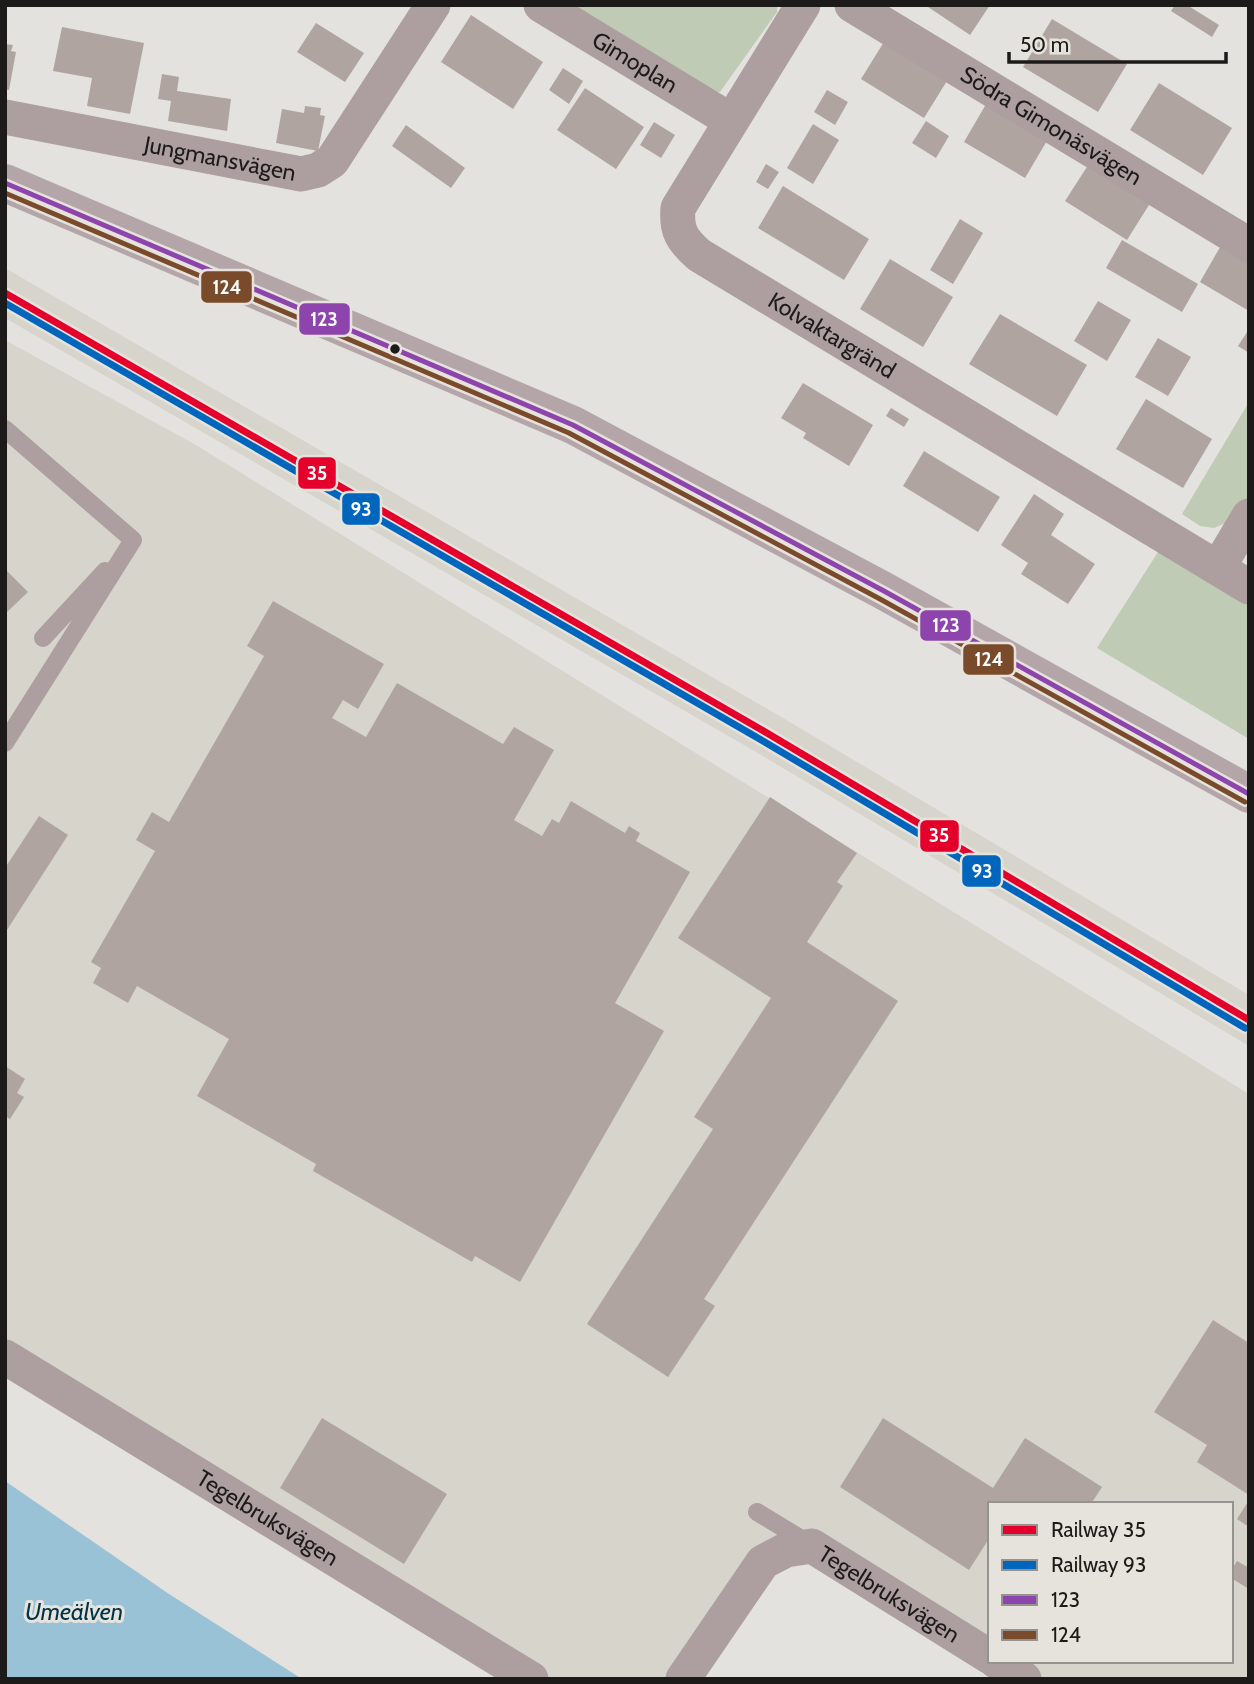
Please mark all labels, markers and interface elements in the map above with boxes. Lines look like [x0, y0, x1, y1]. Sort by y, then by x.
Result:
scale bar [1009, 21, 1226, 65]
street label: Gimoplan [587, 25, 683, 99]
text: 50 m [1020, 32, 1069, 57]
street label: Södra Gimonäsvägen [956, 60, 1147, 191]
street label: Jungmansvägen [141, 130, 298, 187]
line badge: 124 [200, 270, 253, 304]
text: 124 [213, 276, 241, 299]
street label: Kolvaktargränd [763, 286, 901, 384]
line badge: 123 [298, 302, 351, 336]
text: 123 [310, 308, 338, 331]
unlabelled marker [388, 342, 402, 356]
line badge: 35 [297, 456, 337, 490]
text: 35 [307, 462, 327, 485]
line badge: 93 [341, 492, 381, 526]
text: 93 [351, 498, 371, 521]
line badge: 123 [919, 609, 972, 642]
text: 123 [932, 614, 960, 637]
line badge: 124 [962, 643, 1015, 676]
text: 124 [975, 648, 1003, 671]
line badge: 35 [919, 819, 960, 853]
text: 35 [929, 824, 949, 847]
line badge: 93 [961, 854, 1002, 888]
text: 93 [972, 860, 992, 883]
street label: Tegelbruksvägen [192, 1464, 344, 1572]
legend [988, 1502, 1233, 1663]
text: Railway 35 [1051, 1517, 1146, 1542]
street label: Tegelbruksvägen [813, 1540, 965, 1649]
text: Railway 93 [1051, 1552, 1146, 1577]
text: 123 [1051, 1587, 1080, 1612]
water label: Umeälven [25, 1597, 123, 1626]
text: 124 [1051, 1622, 1081, 1647]

